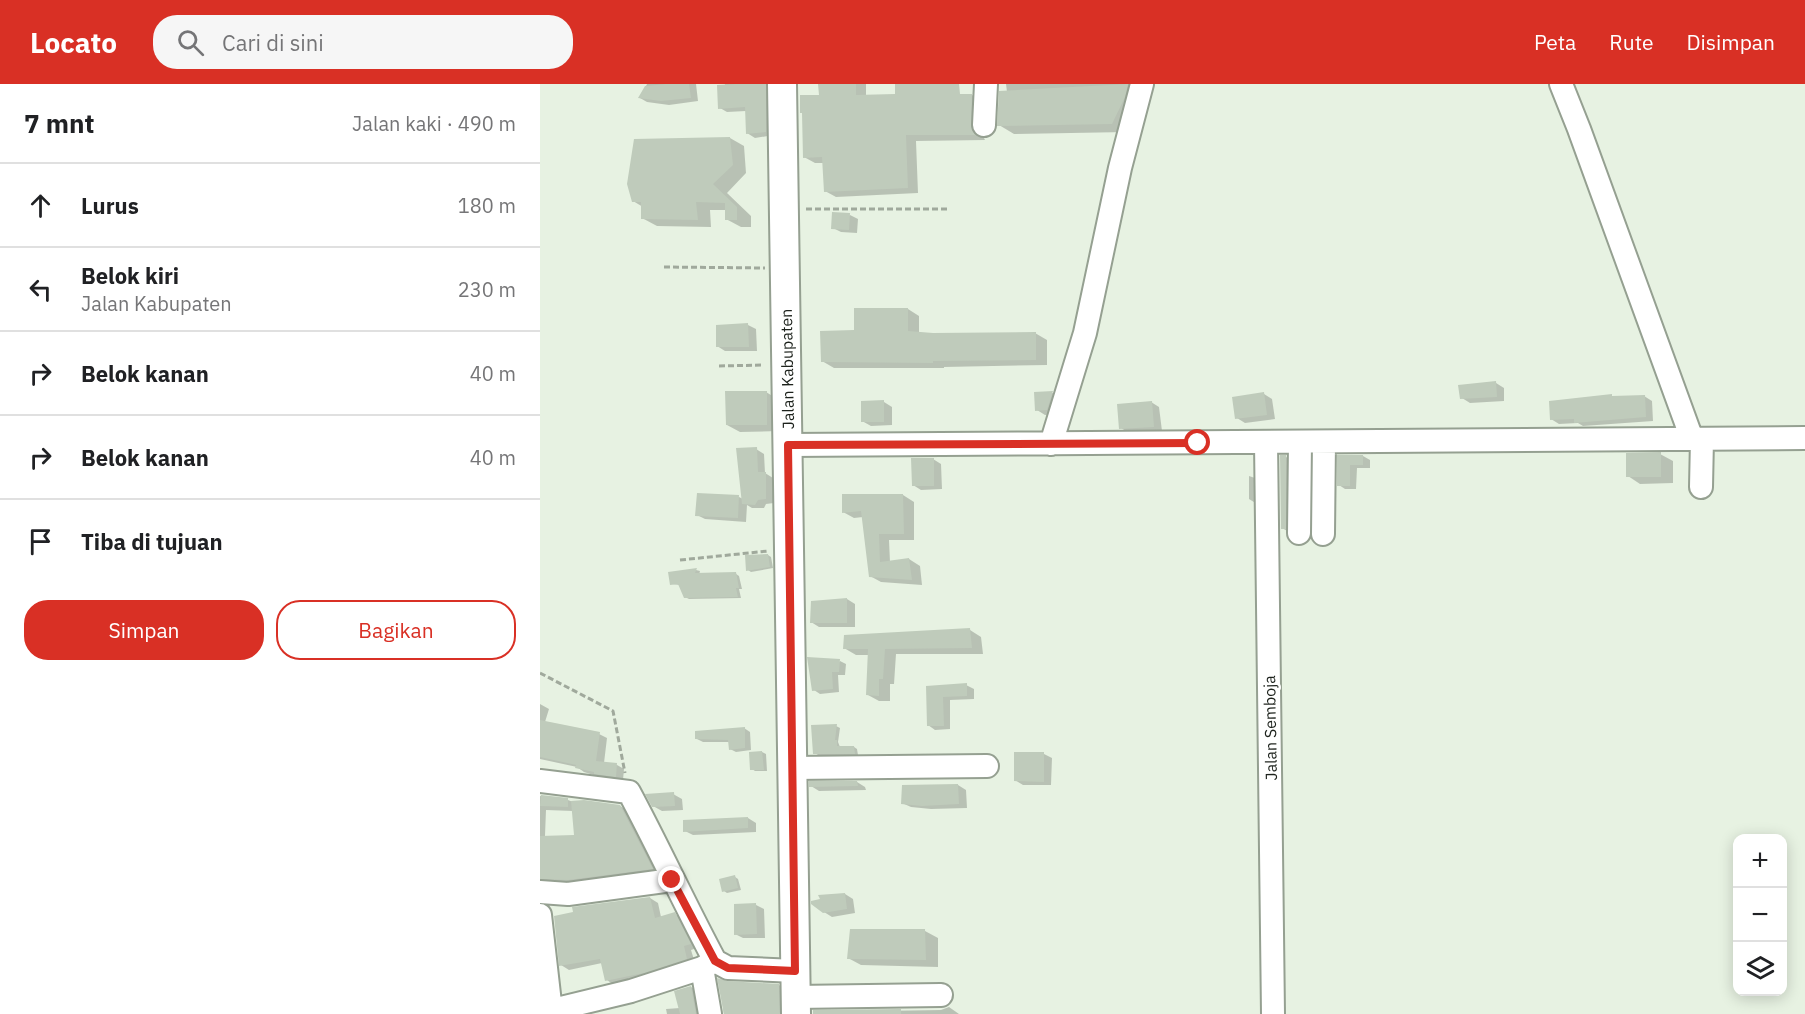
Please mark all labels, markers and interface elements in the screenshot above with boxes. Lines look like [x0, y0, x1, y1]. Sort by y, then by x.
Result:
search box [153, 15, 573, 69]
text: Locato [30, 24, 117, 61]
icon: search [174, 26, 207, 59]
text: Cari di sini [222, 28, 324, 57]
text: Peta [1534, 28, 1576, 56]
text: Rute [1609, 28, 1654, 56]
text: Disimpan [1687, 28, 1775, 56]
text: 7 mnt [24, 106, 94, 140]
text: Jalan kaki · 490 m [352, 110, 516, 137]
icon: ahead [24, 189, 57, 222]
text: Lurus [81, 191, 139, 220]
text: 180 m [458, 192, 516, 219]
text: Belok kiri [81, 261, 179, 290]
icon: left [24, 273, 57, 306]
text: 230 m [458, 276, 516, 303]
text: Jalan Kabupaten [81, 290, 232, 317]
street label: Jalan Kabupaten [776, 309, 798, 429]
icon: right [24, 357, 57, 390]
text: Belok kanan [81, 359, 209, 388]
text: 40 m [470, 360, 516, 387]
route start [1184, 429, 1210, 455]
icon: right [24, 441, 57, 474]
text: Belok kanan [81, 443, 209, 472]
text: 40 m [470, 444, 516, 471]
icon: arrive [24, 525, 57, 558]
text: Tiba di tujuan [81, 527, 223, 556]
button: Simpan [24, 600, 264, 660]
button: Bagikan [276, 600, 516, 660]
street label: Jalan Semboja [1259, 675, 1281, 781]
map controls [1733, 834, 1787, 996]
button: + [1733, 834, 1787, 888]
route end [658, 866, 684, 892]
button: − [1733, 888, 1787, 942]
button: layers [1733, 942, 1787, 996]

